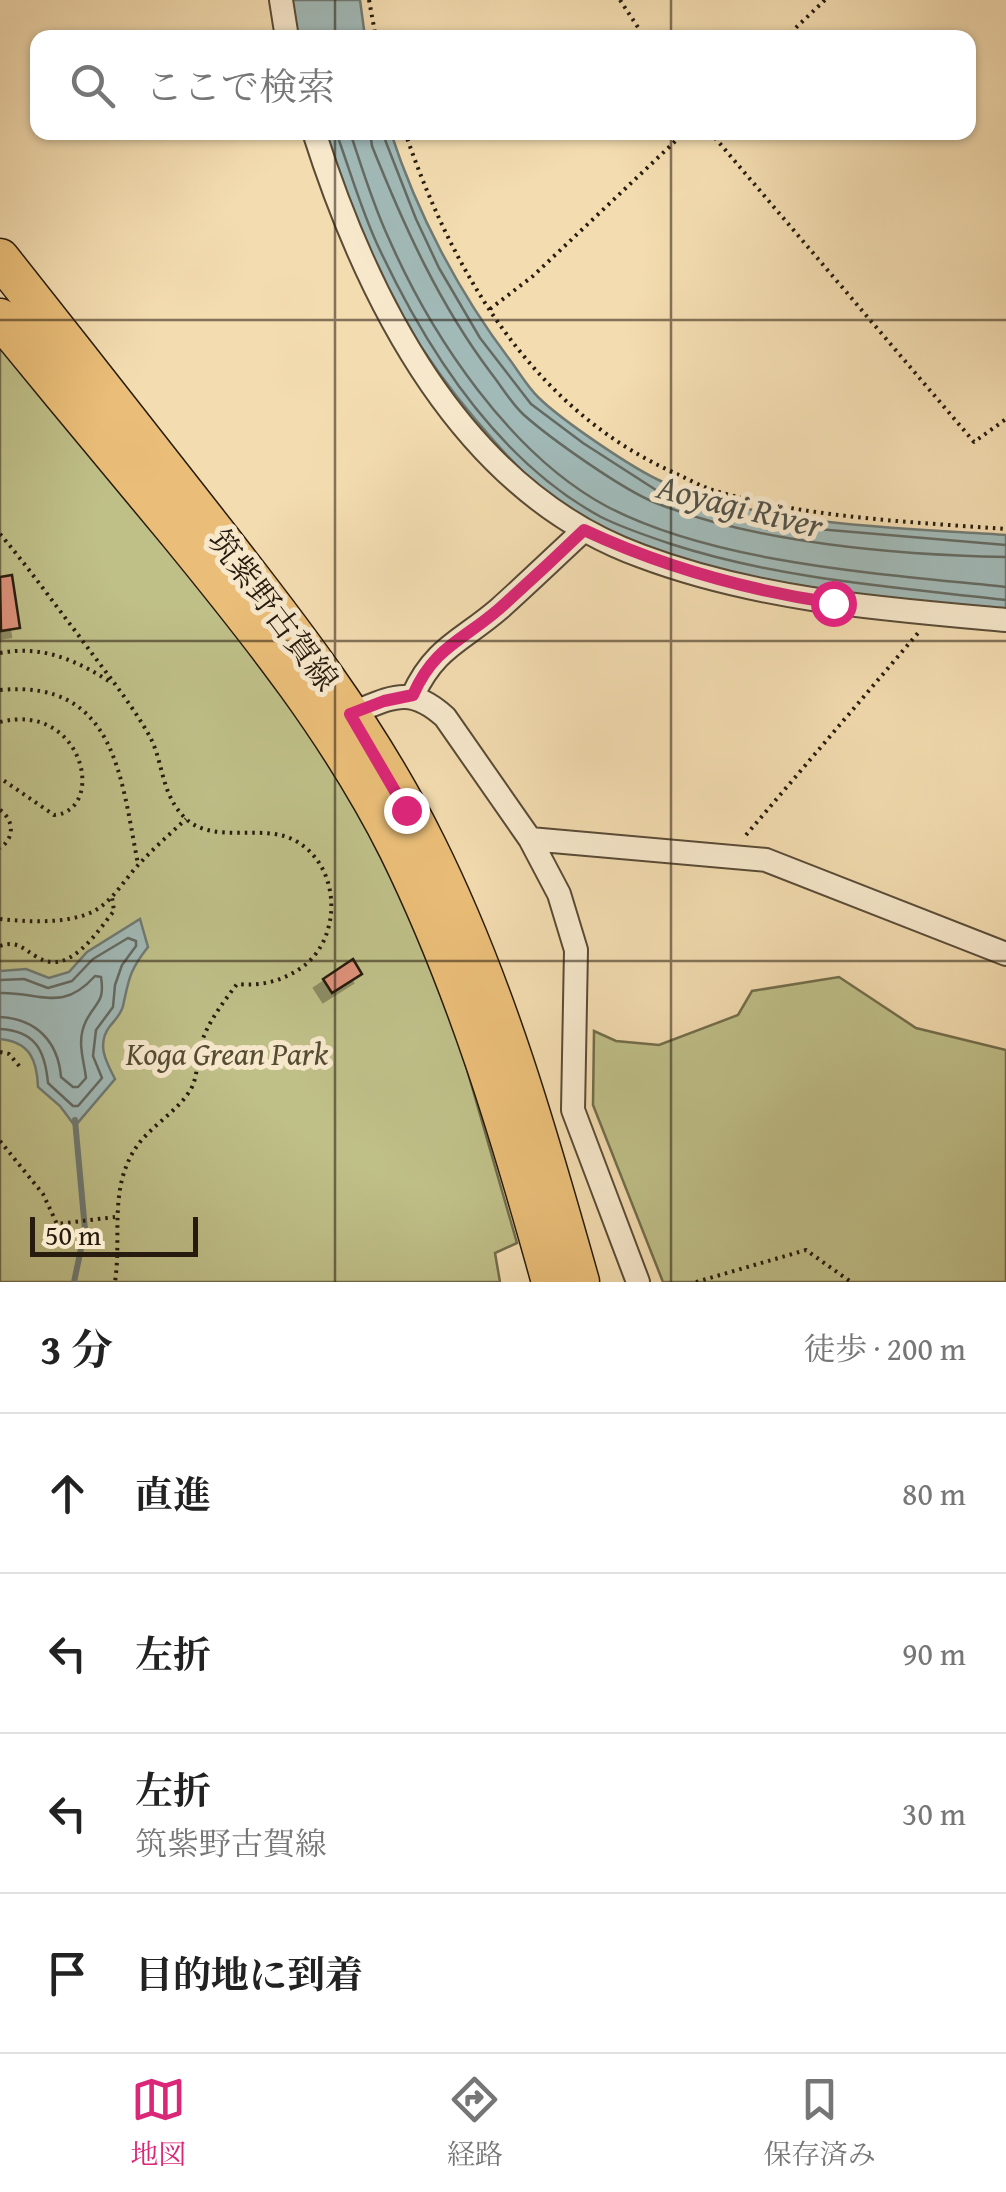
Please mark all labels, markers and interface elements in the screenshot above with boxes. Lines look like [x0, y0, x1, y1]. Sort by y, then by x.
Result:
search box [30, 30, 976, 140]
icon: search [65, 58, 120, 113]
text: ここで検索 [145, 58, 335, 114]
water label: Aoyagi River [651, 460, 829, 551]
street label: 筑紫野古賀線 [197, 519, 350, 701]
route start [811, 581, 857, 627]
route end [384, 788, 430, 834]
park label: Koga Grean Park [125, 1030, 329, 1077]
scale bar [30, 1212, 198, 1256]
text: 50 m [45, 1214, 101, 1255]
text: 3 分 [40, 1318, 113, 1379]
text: 徒歩 · 200 m [803, 1325, 966, 1372]
icon: ahead [40, 1466, 95, 1521]
text: 直進 [135, 1466, 211, 1522]
text: 80 m [902, 1470, 966, 1517]
icon: left [40, 1626, 95, 1681]
text: 左折 [135, 1626, 211, 1682]
text: 90 m [902, 1630, 966, 1677]
text: 左折 [135, 1762, 211, 1818]
icon: left [40, 1786, 95, 1841]
text: 30 m [902, 1790, 966, 1837]
text: 筑紫野古賀線 [135, 1820, 327, 1867]
icon: arrive [40, 1946, 95, 2001]
text: 目的地に到着 [135, 1946, 363, 2002]
tab: 地図 [130, 2072, 186, 2174]
tab: 経路 [447, 2072, 503, 2174]
tab: 保存済み [764, 2072, 876, 2174]

